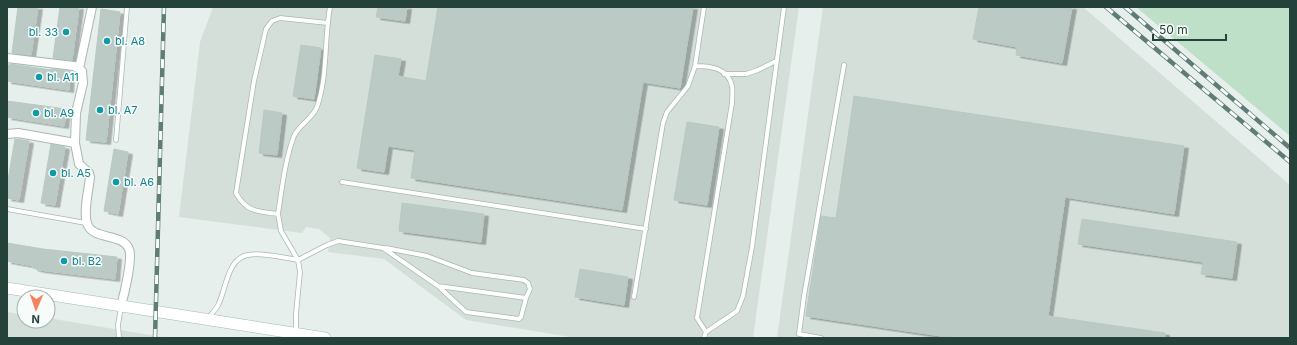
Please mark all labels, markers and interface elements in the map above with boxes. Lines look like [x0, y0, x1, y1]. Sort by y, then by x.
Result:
scale bar [1153, 16, 1226, 42]
text: 50 m [1159, 22, 1188, 37]
place label: bl. 33 [29, 25, 58, 39]
marker: bl. 33 [61, 27, 71, 37]
place label: bl. A8 [115, 34, 145, 48]
marker: bl. A8 [102, 36, 112, 46]
place label: bl. A11 [47, 70, 79, 84]
marker: bl. A11 [34, 72, 44, 82]
place label: bl. A7 [108, 103, 137, 117]
marker: bl. A7 [95, 105, 105, 115]
place label: bl. A9 [44, 106, 74, 120]
marker: bl. A9 [31, 108, 41, 118]
place label: bl. A5 [61, 166, 91, 180]
marker: bl. A5 [48, 168, 58, 178]
place label: bl. A6 [124, 175, 154, 189]
marker: bl. A6 [111, 177, 121, 187]
place label: bl. B2 [72, 254, 102, 268]
marker: bl. B2 [59, 256, 69, 266]
north arrow [16, 289, 56, 329]
text: N [31, 312, 40, 326]

